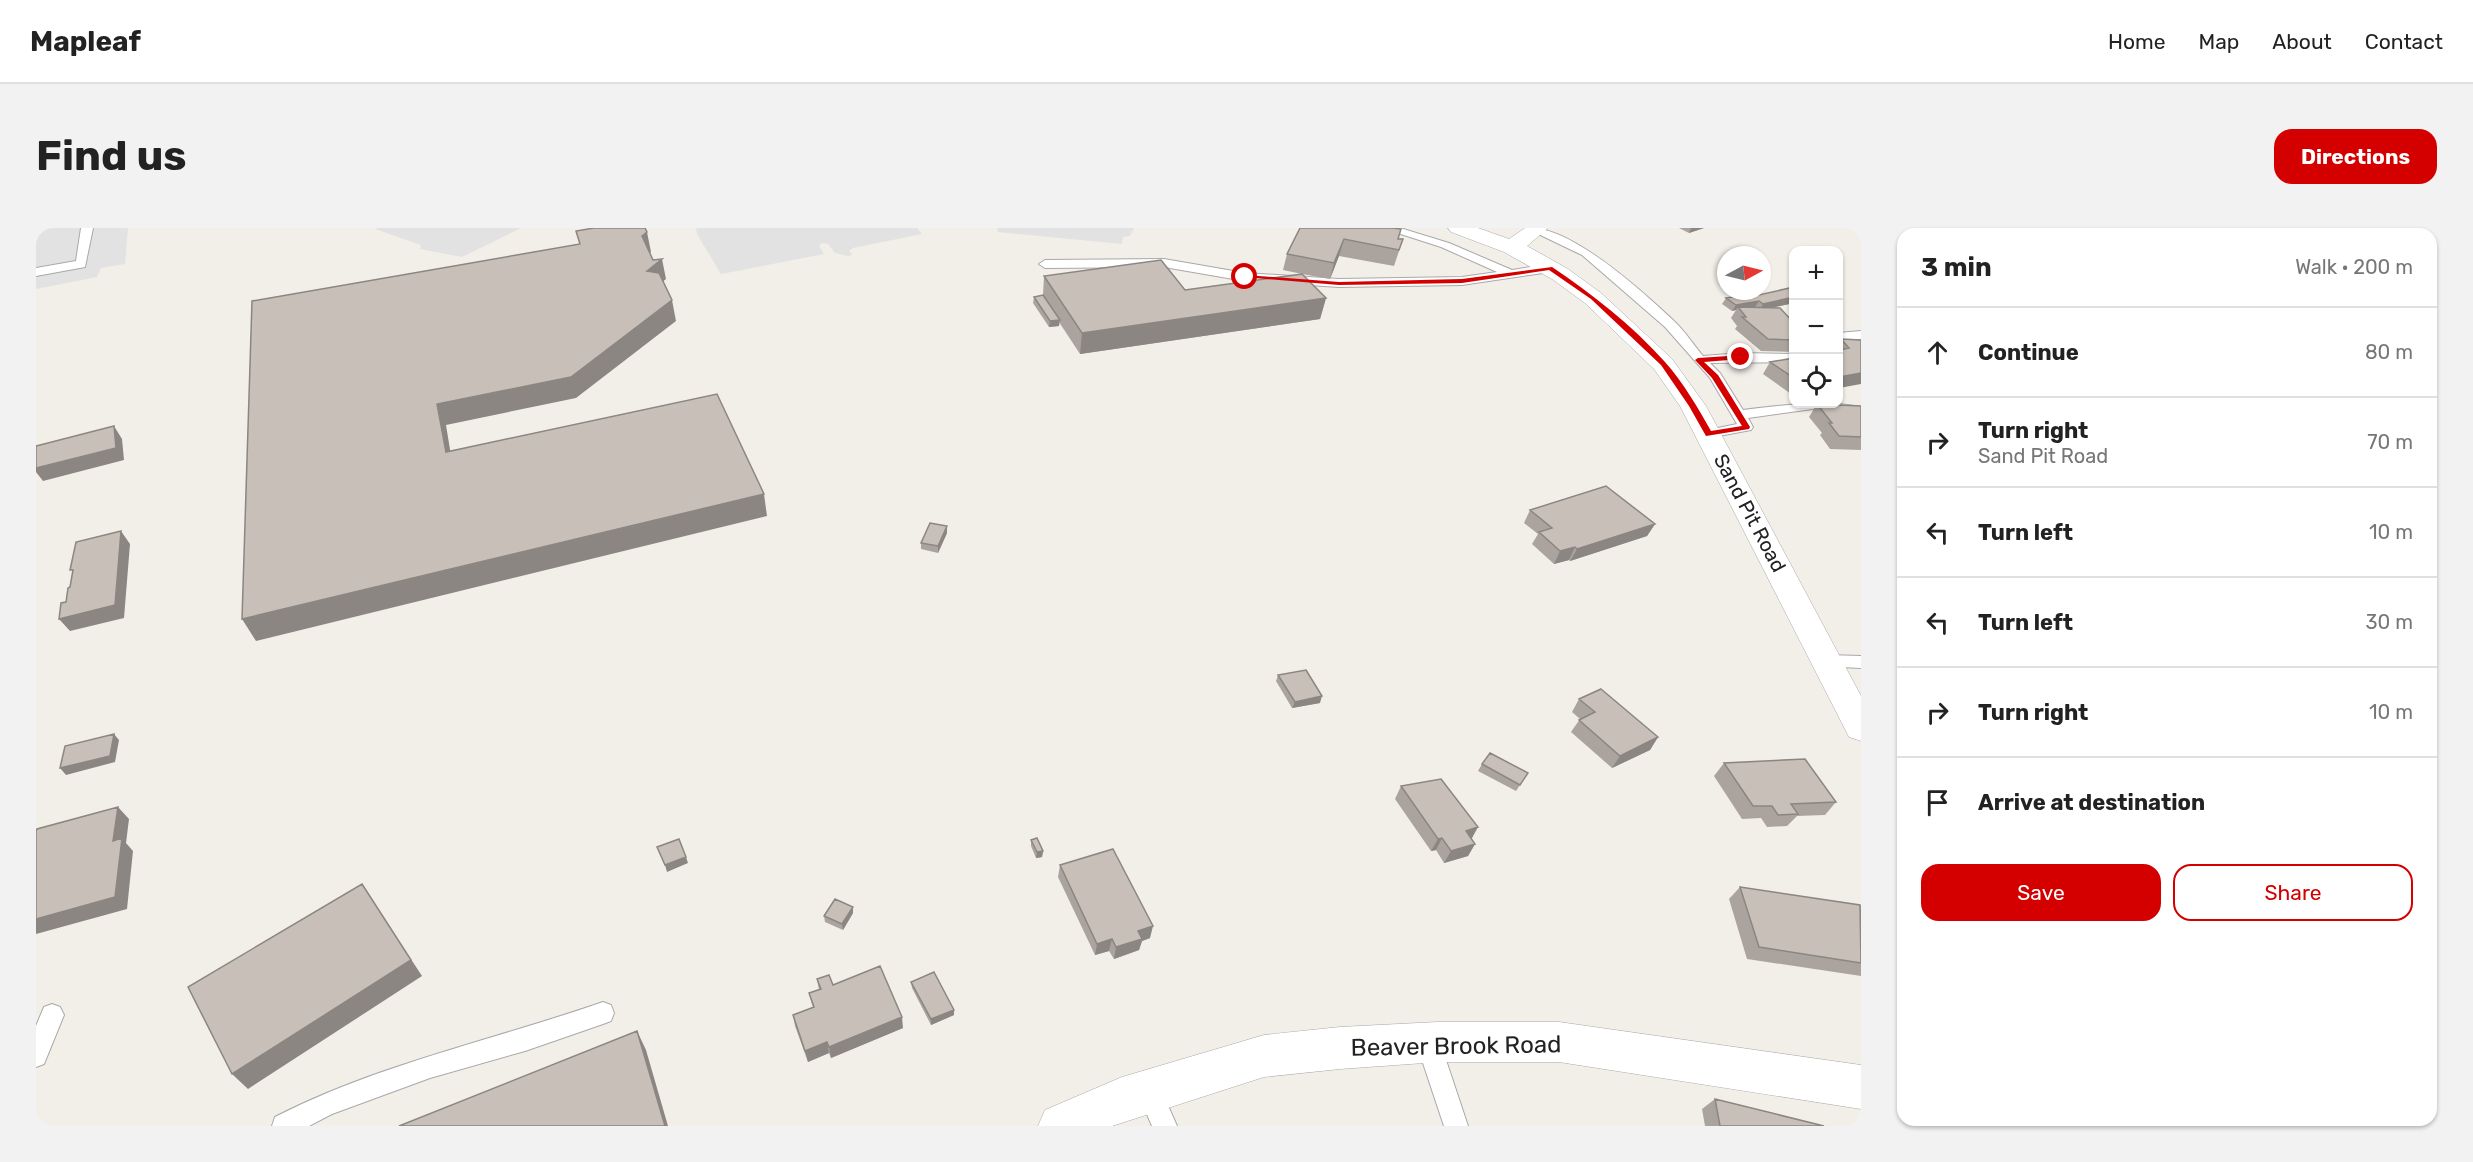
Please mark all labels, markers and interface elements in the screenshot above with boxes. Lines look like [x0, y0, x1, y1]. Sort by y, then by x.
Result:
text: Mapleaf [30, 25, 141, 58]
text: Home [2108, 29, 2165, 54]
text: Map [2198, 29, 2239, 54]
text: About [2272, 29, 2332, 54]
text: Contact [2365, 29, 2443, 54]
button: Directions [2274, 129, 2437, 184]
text: Find us [36, 131, 187, 181]
north arrow [1717, 246, 1771, 300]
map controls [1789, 246, 1843, 408]
button: + [1789, 246, 1843, 300]
text: 3 min [1921, 252, 1992, 283]
text: Walk · 200 m [2295, 255, 2413, 279]
route start [1231, 263, 1257, 289]
button: − [1789, 300, 1843, 354]
icon: ahead [1921, 336, 1954, 369]
text: Continue [1978, 339, 2079, 366]
text: 80 m [2365, 340, 2413, 364]
route end [1727, 343, 1753, 369]
button: locate [1789, 354, 1843, 408]
text: Turn right [1978, 417, 2088, 444]
icon: right [1921, 426, 1954, 459]
text: 70 m [2367, 430, 2413, 454]
text: Sand Pit Road [1978, 444, 2108, 468]
street label: Sand Pit Road [1709, 450, 1791, 576]
icon: left [1921, 516, 1954, 549]
text: Turn left [1978, 519, 2073, 546]
text: 10 m [2369, 520, 2413, 544]
icon: left [1921, 606, 1954, 639]
text: Turn left [1978, 609, 2073, 636]
text: 30 m [2366, 610, 2413, 634]
icon: right [1921, 696, 1954, 729]
text: Turn right [1978, 699, 2088, 726]
text: 10 m [2369, 700, 2413, 724]
icon: arrive [1921, 786, 1954, 819]
text: Arrive at destination [1978, 789, 2205, 816]
button: Save [1921, 864, 2161, 921]
button: Share [2173, 864, 2413, 921]
street label: Beaver Brook Road [1350, 1030, 1562, 1062]

